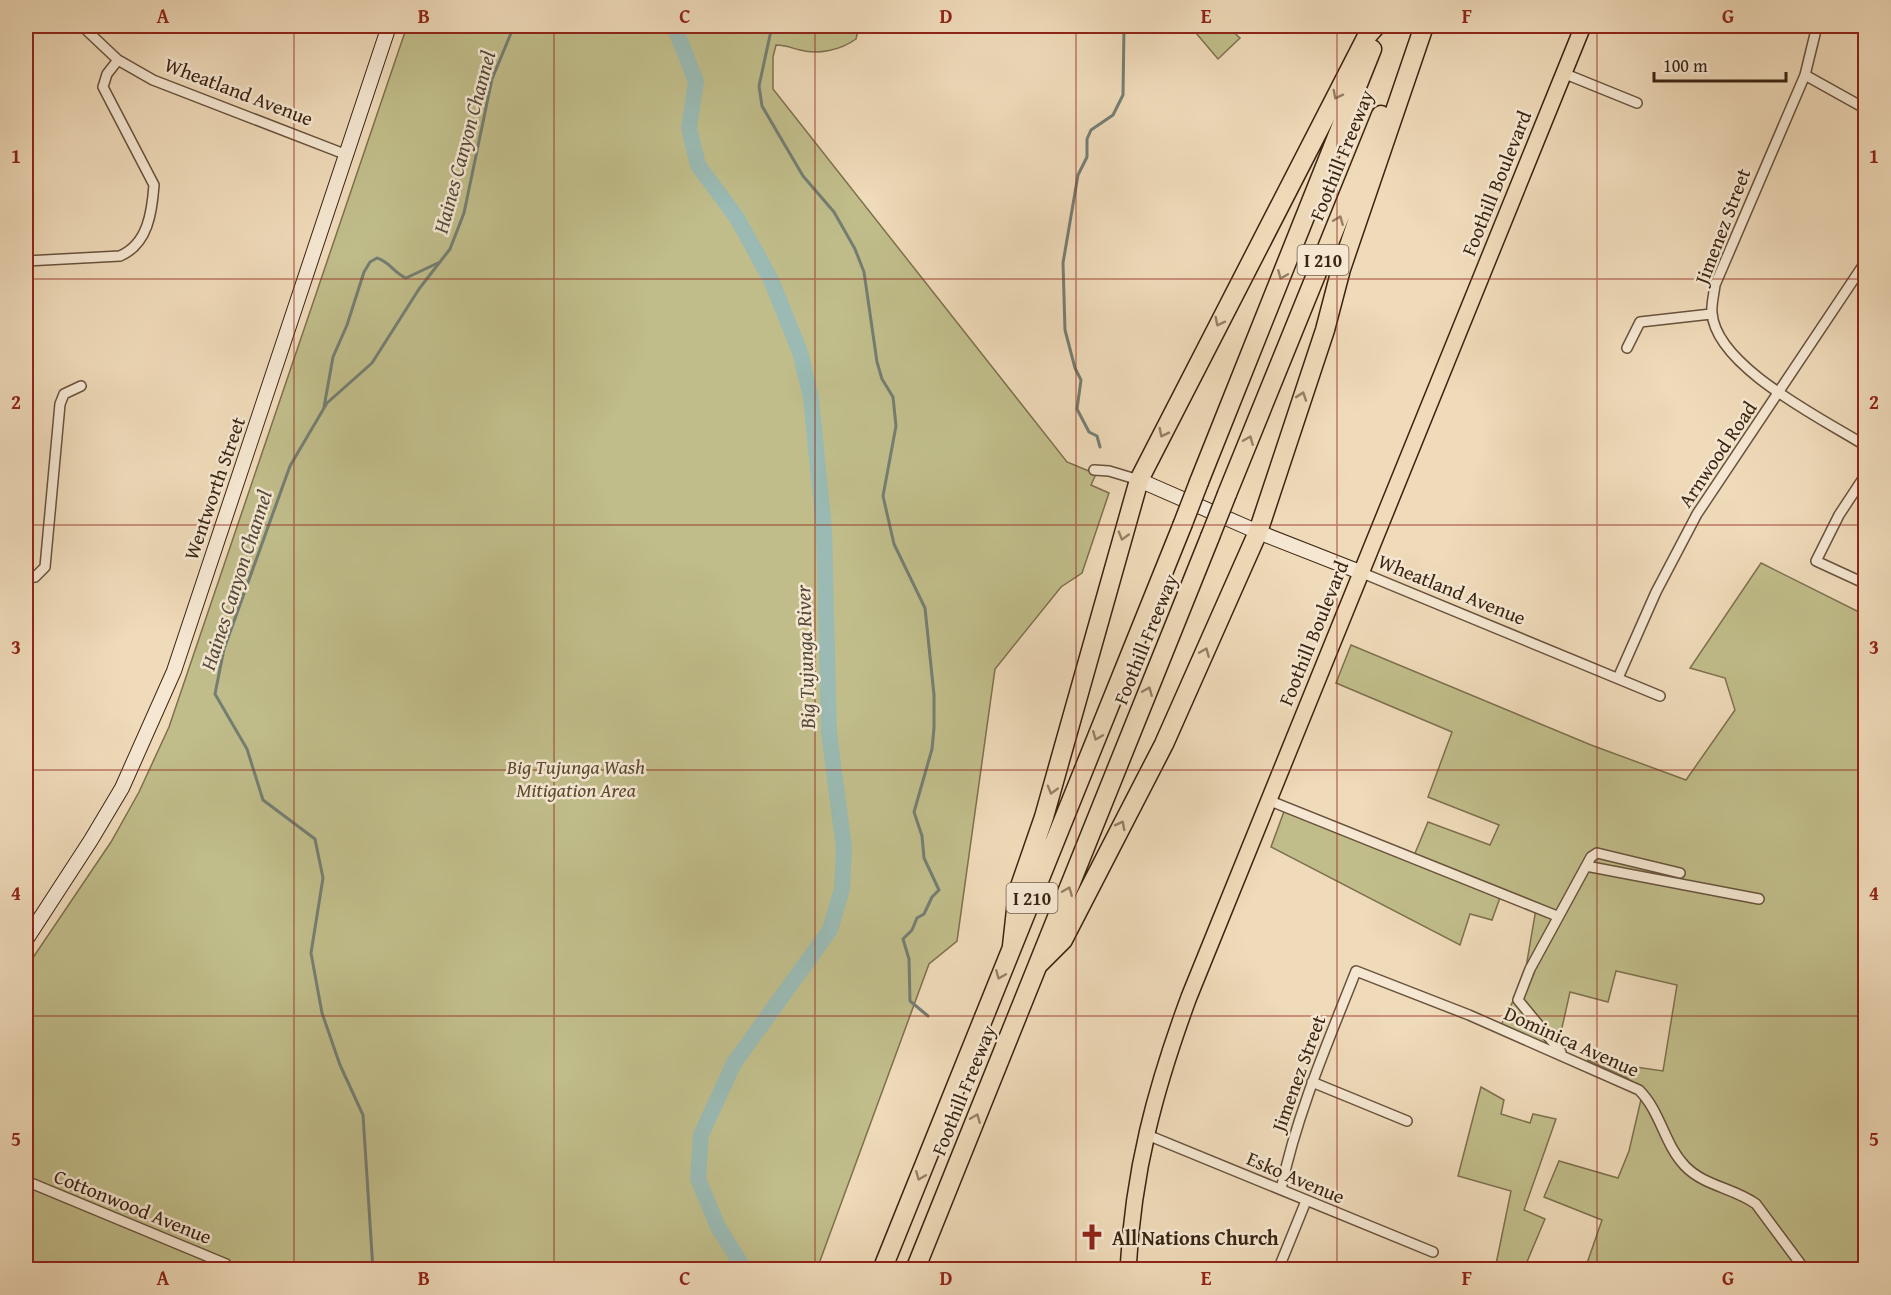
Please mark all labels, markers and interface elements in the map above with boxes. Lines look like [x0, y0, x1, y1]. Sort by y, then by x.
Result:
text: A [157, 1, 170, 30]
text: B [418, 1, 430, 30]
text: C [679, 1, 691, 30]
text: D [939, 1, 953, 30]
text: E [1201, 1, 1212, 30]
text: F [1462, 1, 1472, 30]
text: G [1722, 1, 1734, 30]
scale bar [1654, 45, 1786, 83]
water label: Haines Canyon Channel [424, 47, 503, 238]
street label: Wheatland Avenue [161, 49, 317, 133]
text: 100 m [1663, 52, 1708, 79]
street label: Foothill Freeway [1302, 85, 1380, 225]
one-way arrow [1333, 88, 1344, 99]
street label: Foothill Boulevard [1454, 106, 1538, 260]
text: 1 [11, 141, 21, 170]
text: 1 [1869, 141, 1879, 170]
street label: Jimenez Street [1686, 164, 1757, 291]
one-way arrow [1332, 216, 1344, 227]
road number: I 210 [1298, 245, 1348, 275]
one-way arrow [1277, 269, 1289, 280]
one-way arrow [1215, 316, 1226, 326]
text: 2 [11, 387, 21, 416]
text: 2 [1869, 387, 1879, 416]
one-way arrow [1295, 391, 1307, 402]
street label: Arnwood Road [1671, 395, 1764, 513]
street label: Wentworth Street [176, 413, 252, 563]
one-way arrow [1159, 427, 1170, 437]
one-way arrow [1242, 435, 1254, 446]
water label: Haines Canyon Channel [192, 486, 280, 675]
one-way arrow [1118, 531, 1130, 541]
street label: Wheatland Avenue [1374, 546, 1530, 632]
street label: Foothill Boulevard [1271, 556, 1355, 710]
street label: Foothill Freeway [1106, 569, 1184, 709]
water label: Big Tujunga River [787, 583, 823, 731]
text: 3 [11, 632, 21, 661]
text: 3 [1869, 632, 1879, 661]
one-way arrow [1198, 647, 1210, 658]
one-way arrow [1141, 686, 1153, 697]
one-way arrow [1092, 730, 1104, 741]
park label: Big Tujunga Wash Mitigation Area [506, 752, 645, 804]
one-way arrow [1046, 785, 1059, 795]
one-way arrow [1114, 821, 1125, 832]
text: 4 [11, 878, 21, 907]
text: 4 [1869, 878, 1879, 907]
road number: I 210 [1006, 883, 1058, 913]
one-way arrow [1061, 886, 1073, 897]
one-way arrow [995, 969, 1008, 980]
street label: Dominica Avenue [1500, 998, 1644, 1084]
street label: Jimenez Street [1262, 1011, 1332, 1138]
street label: Foothill Freeway [924, 1020, 1002, 1160]
one-way arrow [969, 1113, 981, 1124]
text: 5 [11, 1124, 21, 1153]
text: 5 [1869, 1124, 1879, 1153]
street label: Esko Avenue [1243, 1143, 1349, 1211]
street label: Cottonwood Avenue [50, 1161, 216, 1251]
one-way arrow [915, 1169, 927, 1180]
church icon: All Nations Church [1077, 1222, 1107, 1252]
place label: All Nations Church [1112, 1223, 1279, 1252]
text: A [157, 1263, 170, 1292]
text: B [418, 1263, 430, 1292]
text: C [679, 1263, 691, 1292]
text: D [939, 1263, 953, 1292]
text: E [1201, 1263, 1212, 1292]
text: F [1462, 1263, 1472, 1292]
text: G [1722, 1263, 1734, 1292]

